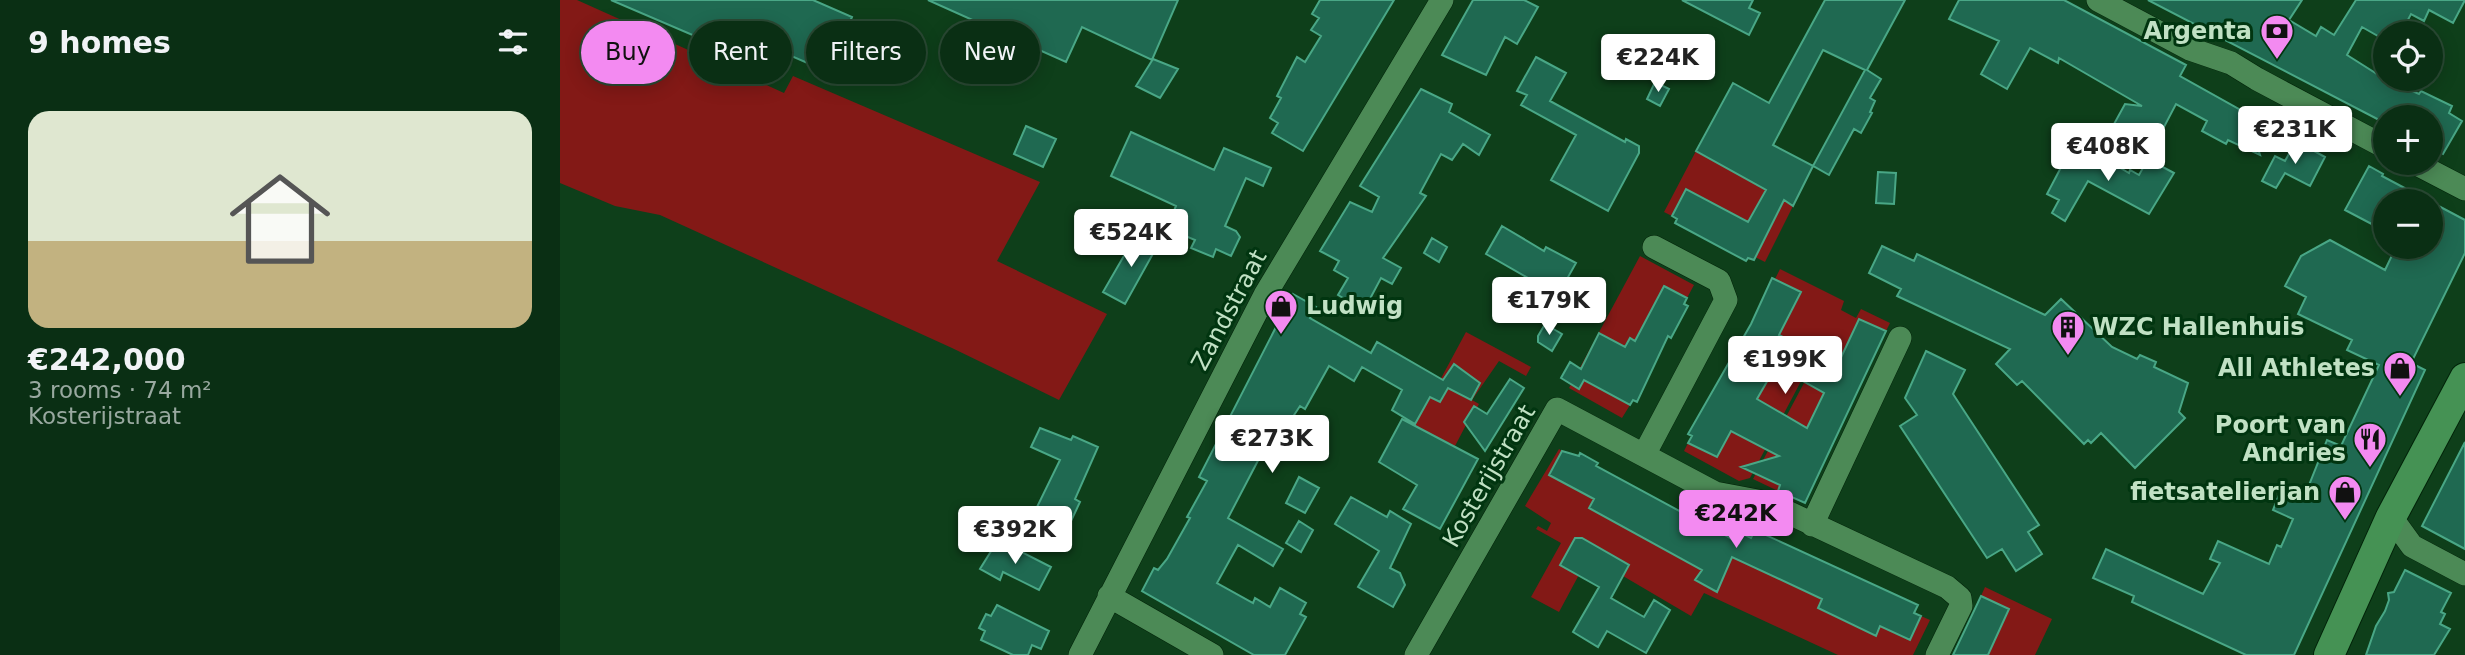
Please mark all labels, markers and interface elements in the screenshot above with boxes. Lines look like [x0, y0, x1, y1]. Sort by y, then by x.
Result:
bank icon: Argenta [2258, 12, 2296, 61]
place label: Argenta [2143, 17, 2252, 45]
chip: Buy [581, 21, 675, 84]
chip: Rent [689, 21, 792, 84]
chip: Filters [806, 21, 926, 84]
chip: New [940, 21, 1040, 84]
map controls [2373, 21, 2443, 259]
button: locate [2373, 21, 2443, 91]
icon: filters [494, 23, 532, 61]
text: 9 homes [28, 25, 171, 60]
pin: €224K [1609, 34, 1707, 94]
text: €224K [1617, 44, 1699, 70]
button: + [2373, 105, 2443, 175]
pin: €231K [2246, 106, 2344, 166]
text: €231K [2254, 116, 2336, 142]
pin: €408K [2059, 124, 2157, 183]
text: €408K [2067, 133, 2149, 159]
icon: home [217, 156, 343, 282]
button: − [2373, 189, 2443, 259]
pin: €524K [1082, 210, 1180, 269]
text: €524K [1090, 219, 1172, 245]
street label: Zandstraat [1186, 245, 1272, 375]
pin: €179K [1500, 278, 1598, 337]
shop icon: Ludwig [1262, 287, 1300, 336]
text: €179K [1508, 287, 1590, 313]
place label: Ludwig [1306, 292, 1403, 320]
building icon: WZC Hallenhuis [2049, 308, 2087, 357]
place label: WZC Hallenhuis [2092, 313, 2305, 341]
pin: €199K [1736, 336, 1834, 396]
text: €242,000 [28, 342, 186, 377]
text: €199K [1744, 346, 1826, 372]
shop icon: All Athletes [2381, 349, 2419, 398]
place label: All Athletes [2218, 354, 2375, 382]
text: 3 rooms · 74 m² [28, 377, 212, 403]
street label: Kosterijstraat [1437, 400, 1541, 552]
text: Kosterijstraat [28, 403, 181, 429]
place label: Poort van Andries [2215, 411, 2346, 467]
pin: €273K [1223, 416, 1321, 475]
restaurant icon: Poort van Andries [2351, 420, 2389, 469]
text: €273K [1231, 425, 1313, 451]
shop icon: fietsatelierjan [2326, 473, 2364, 522]
place label: fietsatelierjan [2130, 478, 2320, 506]
pin: €242K [1687, 490, 1785, 550]
text: €242K [1695, 500, 1777, 526]
pin: €392K [966, 506, 1064, 566]
text: €392K [974, 516, 1056, 542]

